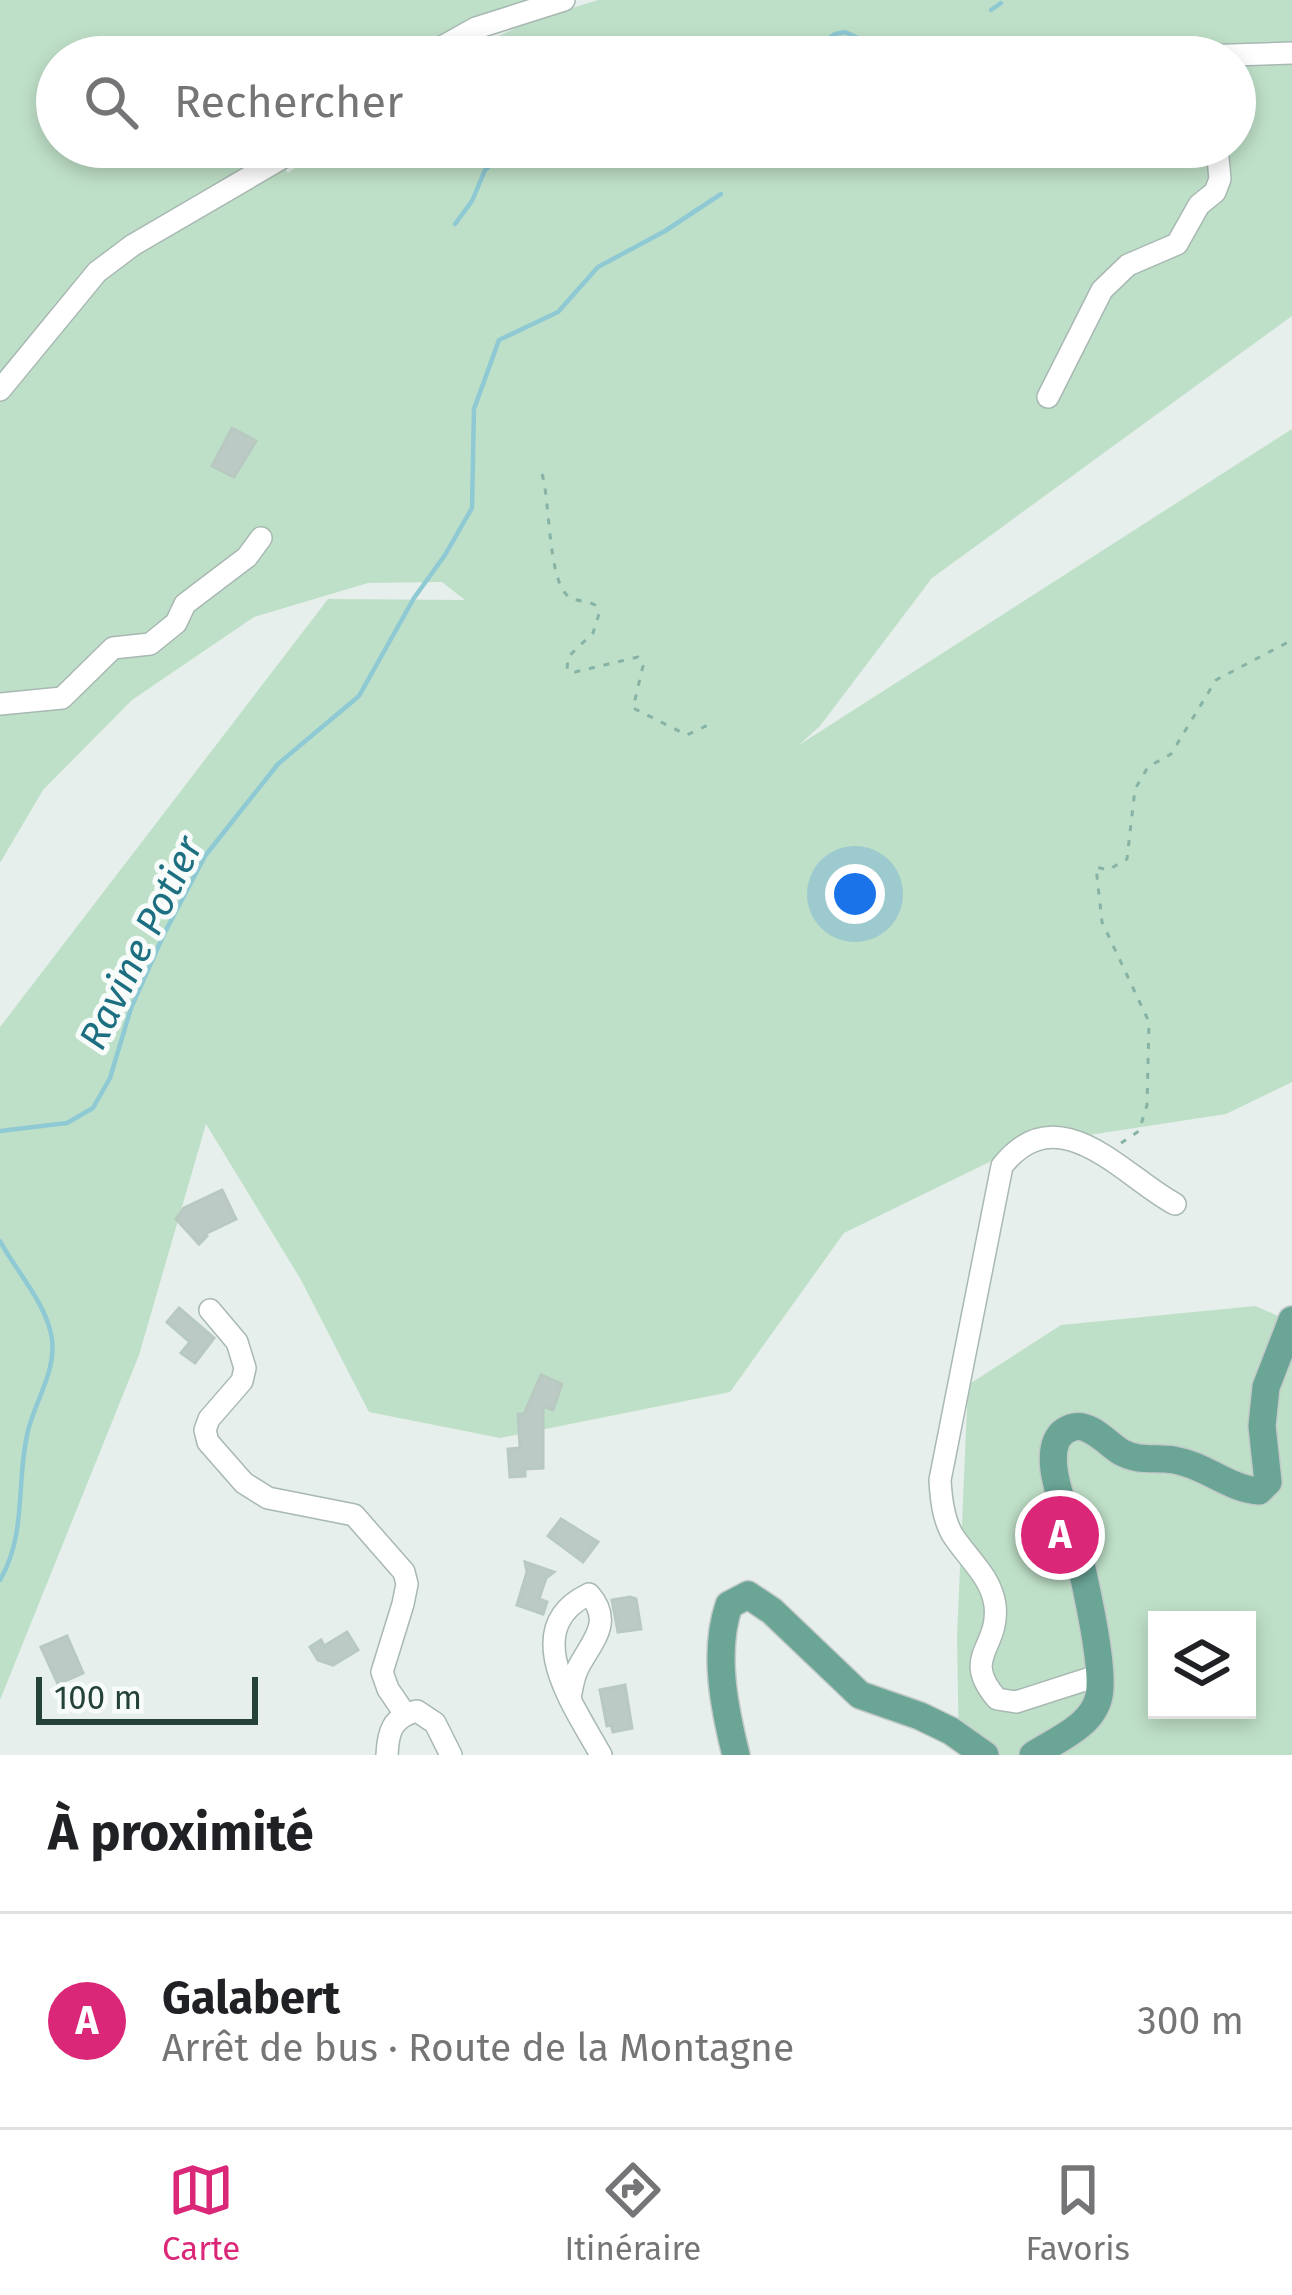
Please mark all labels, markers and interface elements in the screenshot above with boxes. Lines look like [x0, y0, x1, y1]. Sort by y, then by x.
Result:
search box [36, 36, 1256, 168]
icon: search [78, 69, 144, 135]
text: Rechercher [174, 75, 403, 129]
water label: Ravine Potier [70, 828, 213, 1057]
your location [825, 864, 885, 924]
pin: A [1021, 1490, 1099, 1580]
map controls [1148, 1611, 1256, 1719]
button: layers [1148, 1611, 1256, 1719]
scale bar [36, 1671, 258, 1724]
text: 100 m [54, 1678, 142, 1718]
text: À proximité [48, 1802, 314, 1864]
text: Galabert [162, 1971, 340, 2025]
text: A [75, 1998, 99, 2044]
text: 300 m [1137, 1998, 1244, 2044]
text: Arrêt de bus · Route de la Montagne [162, 2025, 794, 2071]
tab: Carte [162, 2157, 240, 2269]
tab: Itinéraire [564, 2157, 701, 2269]
tab: Favoris [1025, 2157, 1130, 2269]

